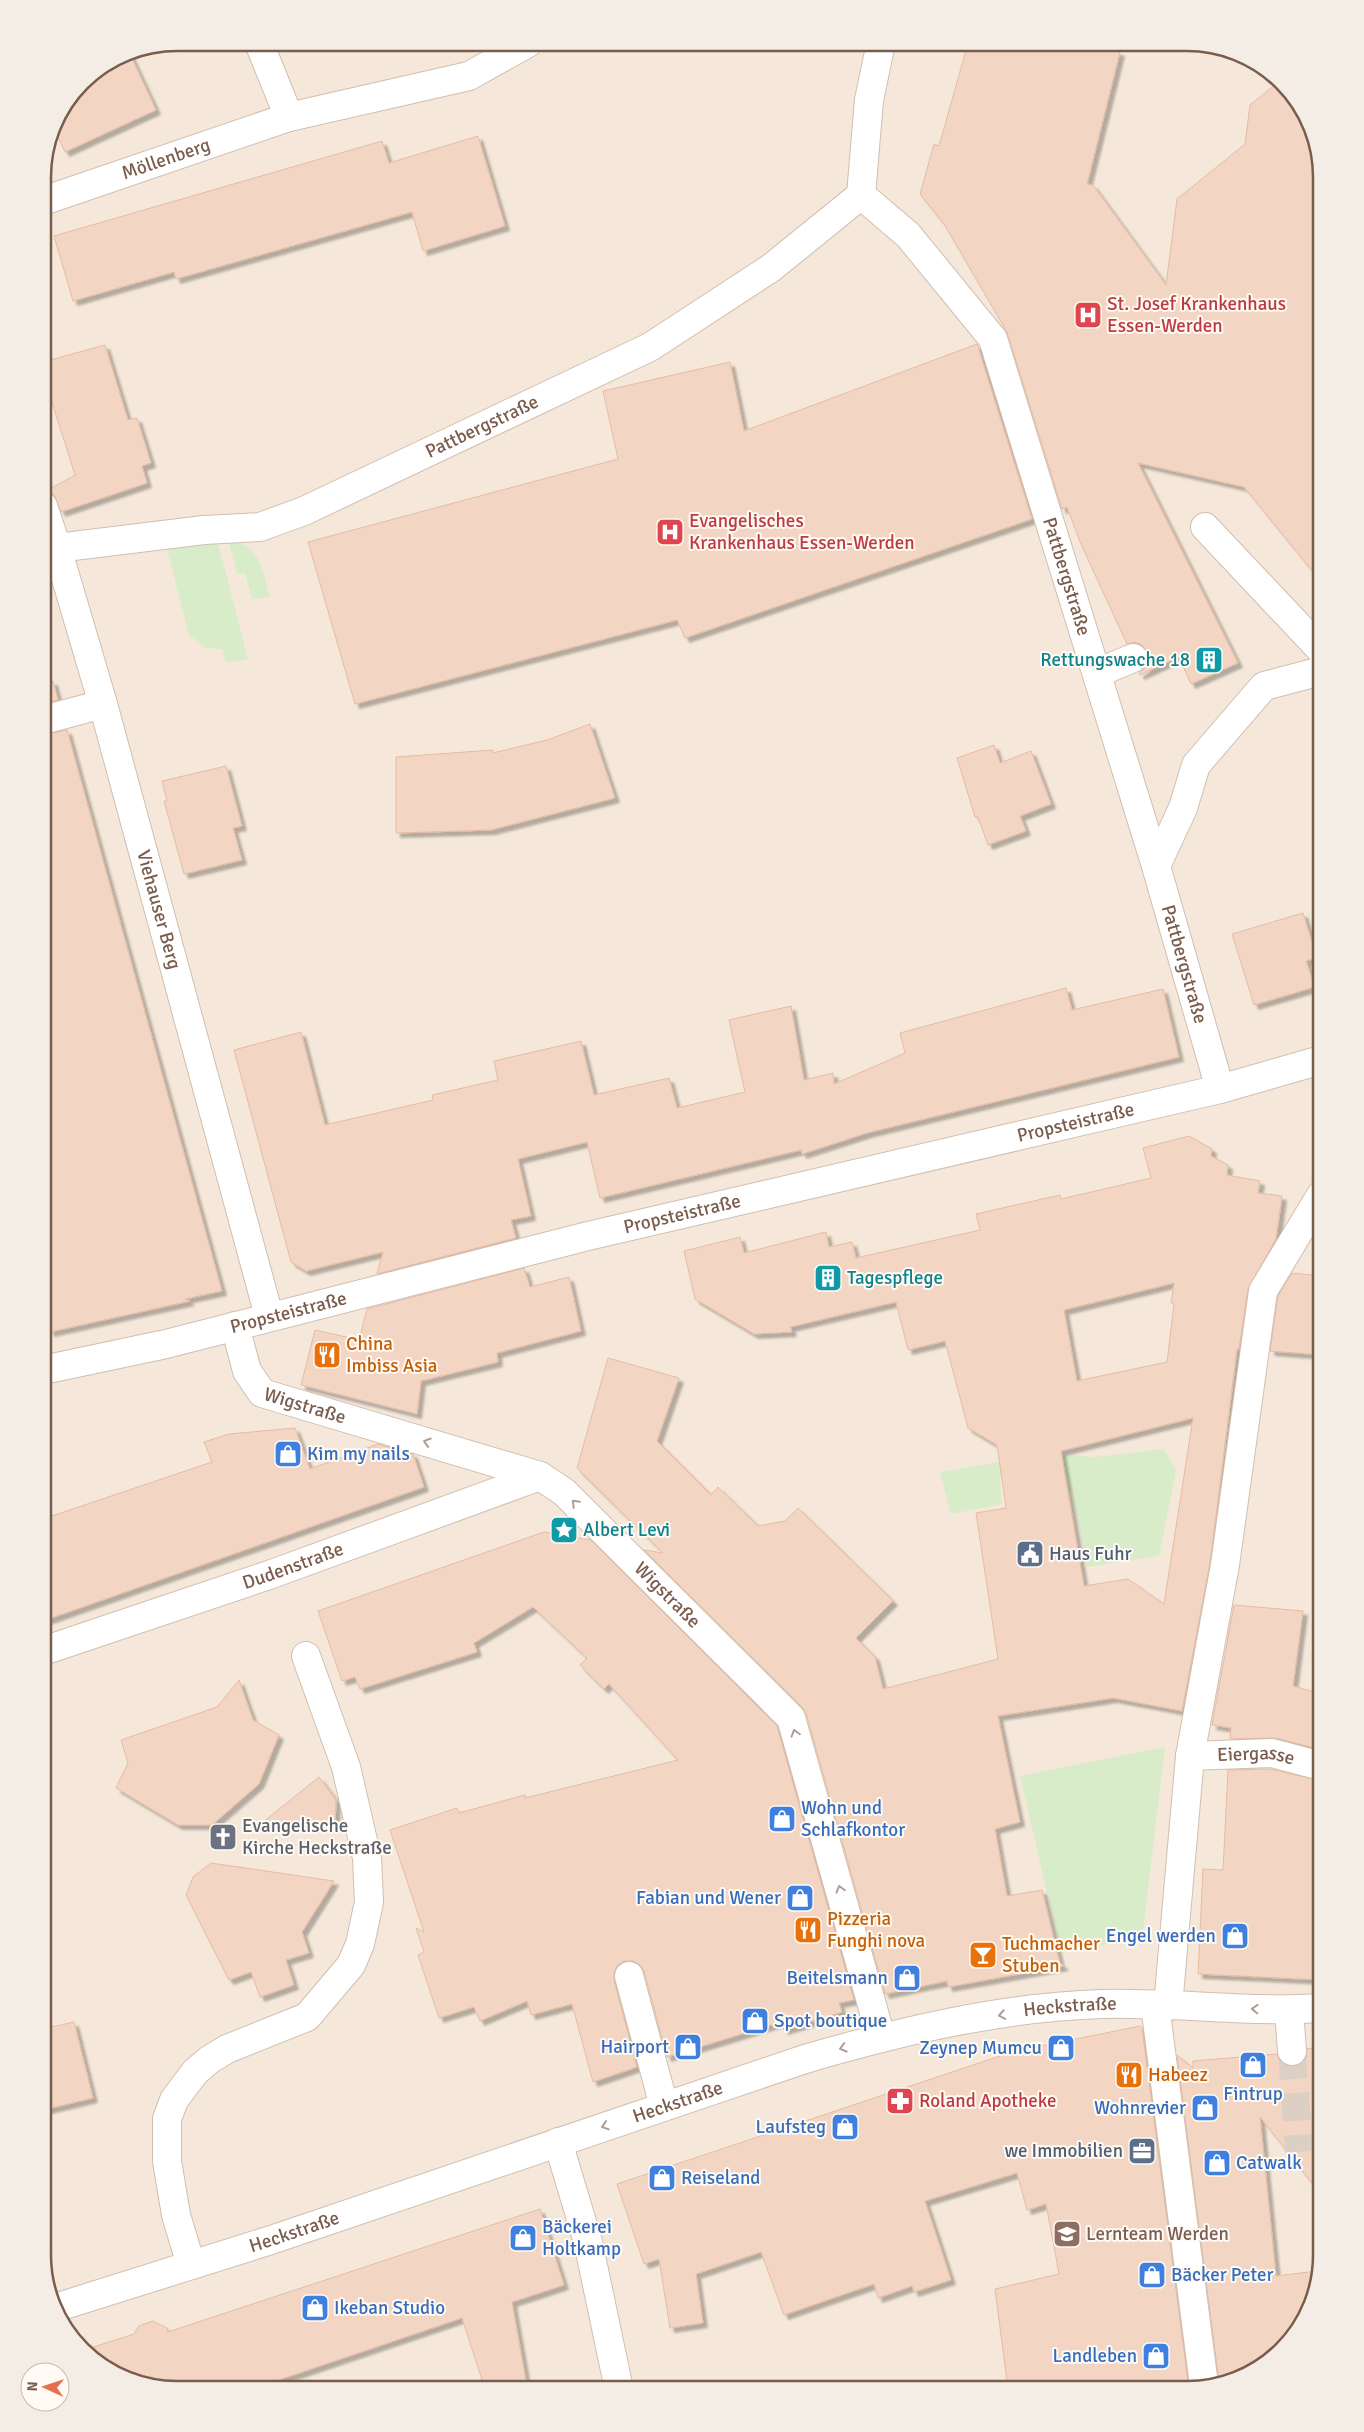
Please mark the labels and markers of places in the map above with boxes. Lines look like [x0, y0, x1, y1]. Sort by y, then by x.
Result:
place label: St. Josef Krankenhaus Essen-Werden [1107, 292, 1286, 338]
hospital icon: St. Josef Krankenhaus Essen-Werden [1073, 300, 1103, 330]
place label: Evangelisches Krankenhaus Essen-Werden [689, 509, 915, 555]
hospital icon: Evangelisches Krankenhaus Essen-Werden [655, 517, 685, 547]
building icon: Rettungswache 18 [1194, 645, 1224, 675]
place label: Rettungswache 18 [1040, 648, 1190, 672]
building icon: Tagespflege [813, 1263, 843, 1293]
place label: Tagespflege [847, 1266, 943, 1290]
place label: China Imbiss Asia [346, 1332, 437, 1378]
restaurant icon: China Imbiss Asia [312, 1340, 342, 1370]
shop icon: Kim my nails [273, 1439, 303, 1469]
place label: Kim my nails [307, 1442, 410, 1466]
place icon: Albert Levi [549, 1515, 579, 1545]
place label: Albert Levi [583, 1518, 670, 1542]
public building icon: Haus Fuhr [1015, 1539, 1045, 1569]
place label: Haus Fuhr [1049, 1542, 1131, 1566]
place label: Wohn und Schlafkontor [801, 1796, 905, 1842]
shop icon: Wohn und Schlafkontor [767, 1804, 797, 1834]
place label: Evangelische Kirche Heckstraße [242, 1814, 392, 1860]
church icon: Evangelische Kirche Heckstraße [208, 1822, 238, 1852]
shop icon: Fabian und Wener [785, 1883, 815, 1913]
place label: Fabian und Wener [636, 1886, 781, 1910]
place label: Pizzeria Funghi nova [827, 1907, 925, 1953]
restaurant icon: Pizzeria Funghi nova [793, 1915, 823, 1945]
shop icon: Engel werden [1220, 1921, 1250, 1951]
place label: Engel werden [1106, 1924, 1216, 1948]
place label: Tuchmacher Stuben [1002, 1932, 1100, 1978]
bar icon: Tuchmacher Stuben [968, 1940, 998, 1970]
shop icon: Beitelsmann [892, 1963, 922, 1993]
place label: Beitelsmann [787, 1966, 888, 1990]
shop icon: Spot boutique [740, 2006, 770, 2036]
place label: Spot boutique [774, 2009, 887, 2033]
shop icon: Hairport [673, 2032, 703, 2062]
shop icon: Zeynep Mumcu [1046, 2033, 1076, 2063]
place label: Hairport [600, 2035, 669, 2059]
place label: Zeynep Mumcu [919, 2036, 1042, 2060]
shop icon: Fintrup [1238, 2050, 1268, 2080]
restaurant icon: Habeez [1114, 2060, 1144, 2090]
place label: Habeez [1148, 2063, 1208, 2087]
place label: Fintrup [1223, 2082, 1283, 2106]
pharmacy icon: Roland Apotheke [885, 2086, 915, 2116]
place label: Roland Apotheke [919, 2089, 1056, 2113]
shop icon: Wohnrevier [1190, 2093, 1220, 2123]
place label: Wohnrevier [1094, 2096, 1186, 2120]
shop icon: Laufsteg [830, 2112, 860, 2142]
place label: Laufsteg [756, 2115, 826, 2139]
office icon: we Immobilien [1127, 2136, 1157, 2166]
place label: we Immobilien [1004, 2139, 1123, 2163]
shop icon: Catwalk [1202, 2148, 1232, 2178]
place label: Catwalk [1236, 2151, 1302, 2175]
shop icon: Reiseland [647, 2163, 677, 2193]
place label: Reiseland [681, 2166, 760, 2190]
place label: Bäckerei Holtkamp [542, 2215, 621, 2261]
school or university icon: Lernteam Werden [1052, 2219, 1082, 2249]
place label: Lernteam Werden [1086, 2222, 1229, 2246]
shop icon: Bäckerei Holtkamp [508, 2223, 538, 2253]
shop icon: Bäcker Peter [1137, 2260, 1167, 2290]
place label: Bäcker Peter [1171, 2263, 1274, 2287]
shop icon: Ikeban Studio [300, 2293, 330, 2323]
place label: Ikeban Studio [334, 2296, 445, 2320]
shop icon: Landleben [1141, 2341, 1171, 2371]
place label: Landleben [1052, 2344, 1137, 2368]

